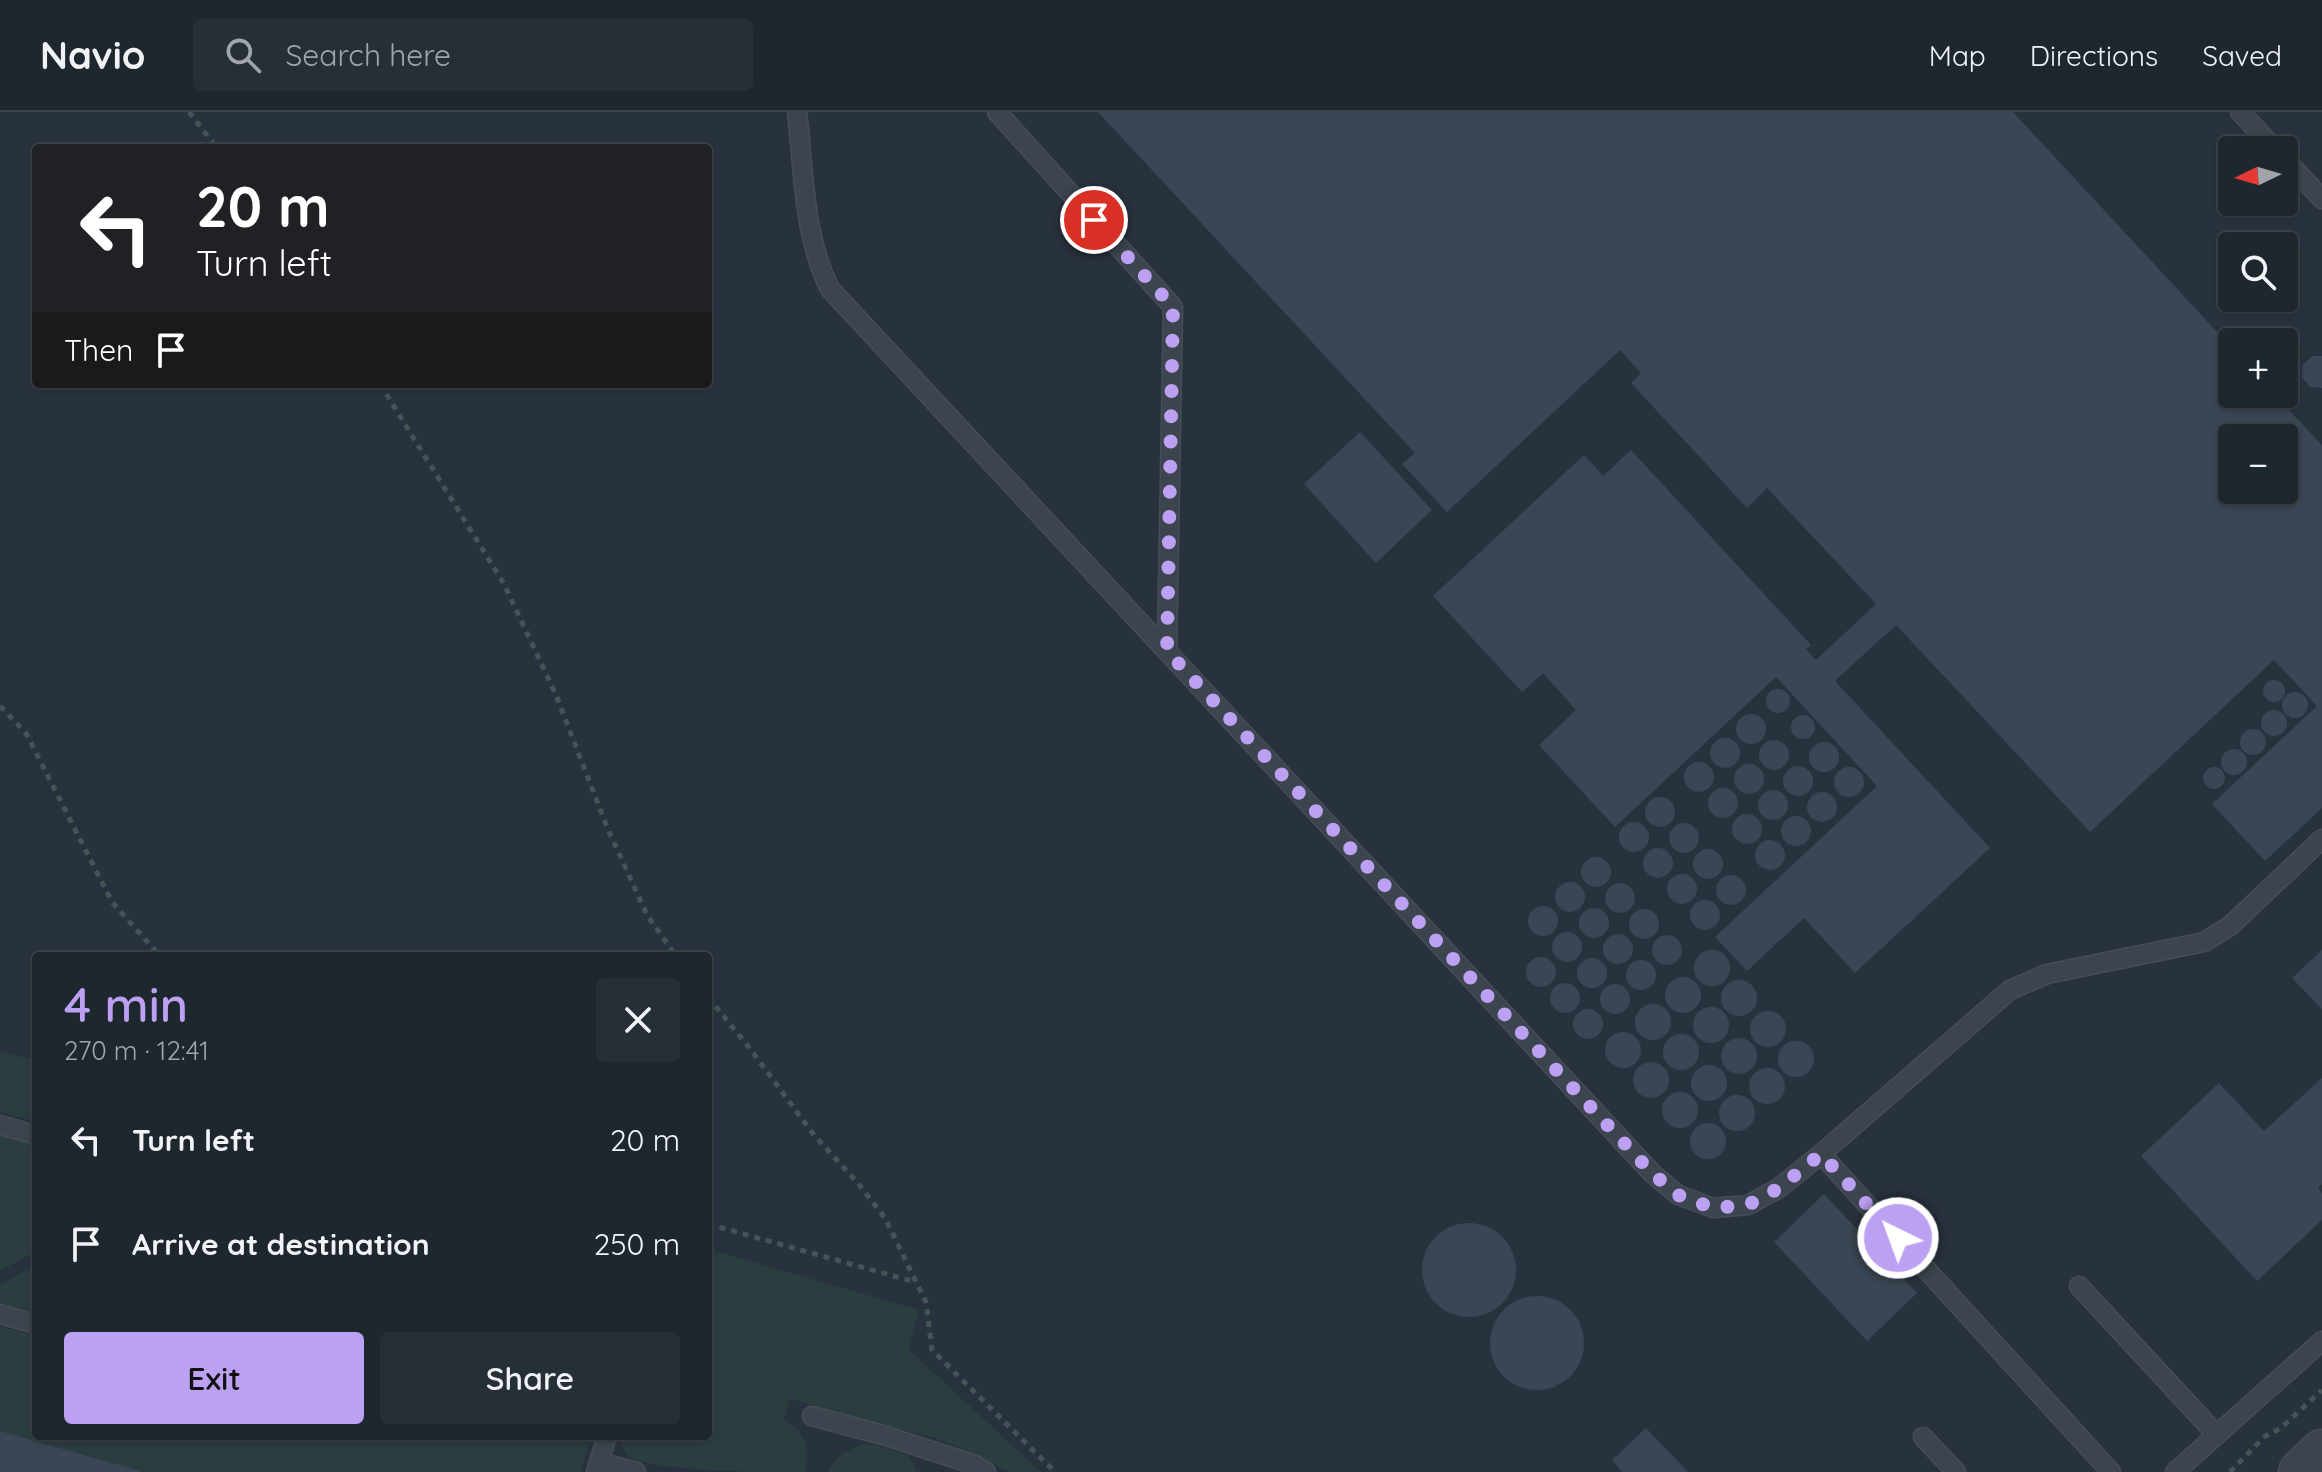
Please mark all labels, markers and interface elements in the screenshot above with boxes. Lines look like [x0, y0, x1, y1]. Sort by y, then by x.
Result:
search box [193, 19, 753, 91]
text: Navio [40, 31, 145, 79]
icon: search [221, 33, 265, 77]
text: Search here [285, 36, 451, 74]
text: Map [1929, 38, 1986, 73]
text: Directions [2030, 38, 2158, 73]
text: Saved [2202, 38, 2282, 73]
north arrow [2218, 136, 2298, 216]
map controls [2218, 136, 2298, 504]
text: 20 m [196, 171, 330, 241]
icon: left [64, 176, 168, 280]
pin [1060, 186, 1128, 254]
icon: arrive [1072, 198, 1116, 242]
button: search [2218, 232, 2298, 312]
text: Turn left [196, 240, 332, 285]
icon: arrive [149, 328, 193, 372]
button: + [2218, 328, 2298, 408]
text: Then [64, 331, 133, 369]
button: − [2218, 424, 2298, 504]
text: 4 min [64, 974, 188, 1034]
button: close [596, 978, 680, 1062]
text: 270 m · 12:41 [64, 1034, 209, 1067]
icon: left [64, 1118, 108, 1162]
text: Turn left [132, 1121, 255, 1159]
text: 20 m [610, 1121, 680, 1159]
position arrow [1856, 1196, 1940, 1280]
icon: arrive [64, 1222, 108, 1266]
text: Arrive at destination [132, 1225, 430, 1263]
text: 250 m [594, 1225, 680, 1263]
button: Exit [64, 1332, 364, 1424]
button: Share [380, 1332, 680, 1424]

